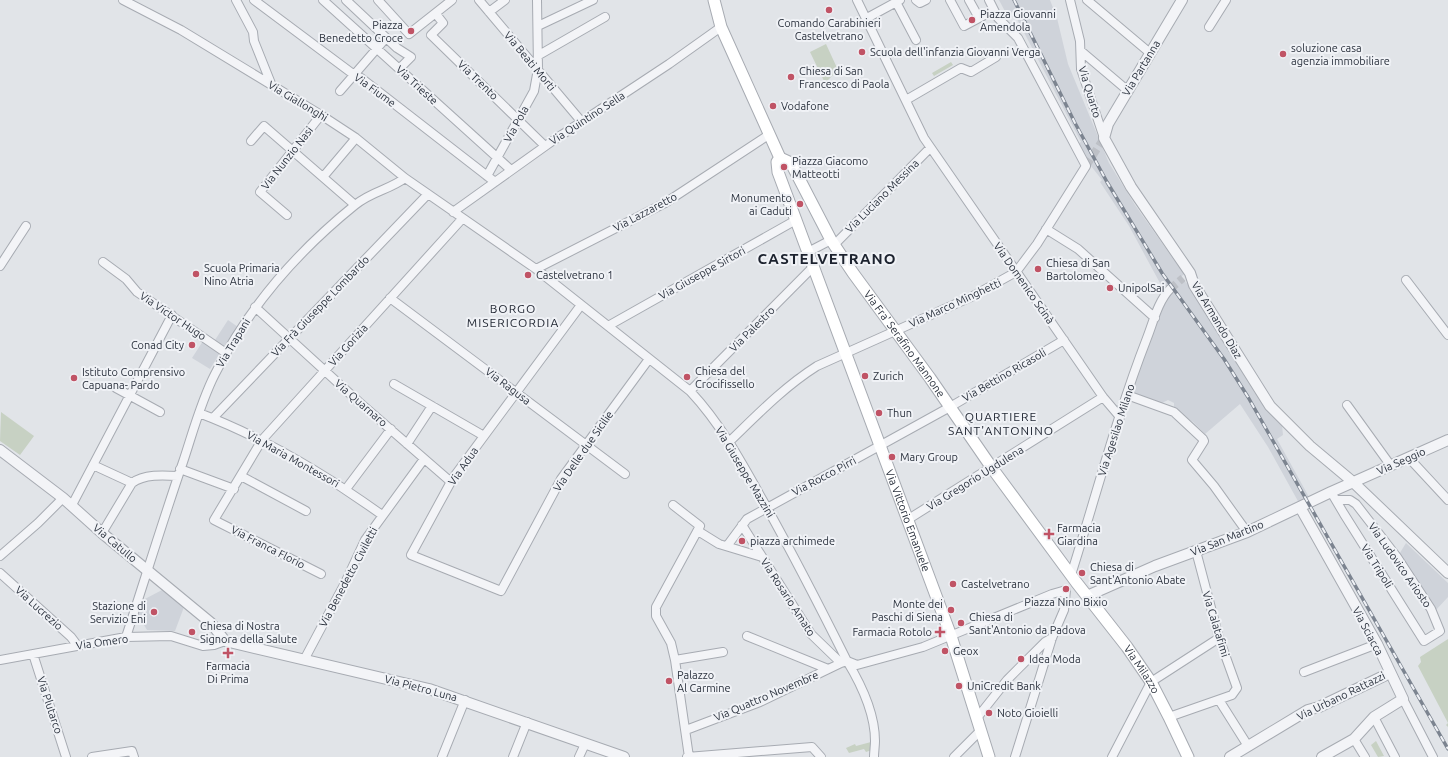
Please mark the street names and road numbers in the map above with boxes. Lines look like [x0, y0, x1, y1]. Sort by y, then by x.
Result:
street label: Via Beati Morti [502, 29, 558, 93]
street label: Via Partanna [1120, 38, 1162, 98]
street label: Via Trento [455, 58, 501, 102]
street label: Via Trieste [394, 63, 440, 107]
street label: Via Quarto [1076, 65, 1104, 119]
street label: Via Fiume [352, 71, 398, 109]
street label: Via Giallonghi [266, 78, 330, 124]
street label: Via Quintino Sella [547, 89, 627, 147]
street label: Via Pola [501, 104, 531, 144]
street label: Via Nunzio Nasi [259, 124, 315, 192]
street label: Via Luciano Messina [843, 157, 921, 235]
street label: Via Lazzaretto [611, 190, 679, 234]
street label: Via Domenico Scinà [991, 240, 1057, 326]
street label: Via Giuseppe Sirtori [657, 244, 747, 302]
street label: Via Frà Giuseppe Lombardo [269, 253, 371, 359]
street label: Via Marco Minghetti [907, 276, 1003, 330]
street label: Via Armando Diaz [1189, 279, 1245, 361]
street label: Via Fra' Serafino Mannone [862, 288, 947, 399]
street label: Via Victor Hugo [138, 289, 208, 343]
street label: Via Palestro [727, 304, 777, 354]
street label: Via Trapani [214, 316, 252, 370]
street label: Via Gorizia [326, 322, 370, 368]
street label: Via Bettino Ricasoli [960, 346, 1048, 404]
street label: Via Ragusa [483, 365, 533, 407]
street label: Via Quarnaro [332, 377, 390, 429]
street label: Via Agesilao Milano [1095, 382, 1137, 478]
street label: Via Delle due Sicilie [551, 408, 615, 494]
street label: Via Giuseppe Mazzini [713, 424, 777, 520]
street label: Via Maria Montessori [245, 429, 341, 489]
street label: Via Gregorio Ugdulena [924, 443, 1026, 513]
street label: Via Adua [446, 445, 480, 487]
street label: Via Seggio [1375, 445, 1427, 477]
street label: Via Rocco Pirri [790, 454, 858, 498]
street label: Via Vittorio Emanuele [883, 468, 932, 573]
street label: Via San Martino [1189, 518, 1265, 558]
street label: Via Ludovico Ariosto [1366, 520, 1434, 610]
street label: Via Catullo [91, 521, 139, 565]
street label: Via Franca Florio [229, 523, 307, 571]
street label: Via Benedetto Civiletti [317, 525, 379, 629]
street label: Via Tripoli [1359, 542, 1395, 590]
street label: Via Rosario Amato [758, 556, 818, 638]
street label: Via Lucrezio [13, 584, 65, 632]
street label: Via Calatafimi [1200, 590, 1232, 658]
street label: Via Sciacca [1350, 605, 1386, 657]
street label: Via Omero [75, 632, 129, 652]
street label: Via Milazzo [1121, 643, 1162, 695]
street label: Via Quattro Novembre [712, 669, 820, 723]
street label: Via Urbano Rattazzi [1295, 669, 1387, 723]
street label: Via Pietro Luna [383, 673, 459, 703]
street label: Via Plutarco [35, 675, 65, 735]

